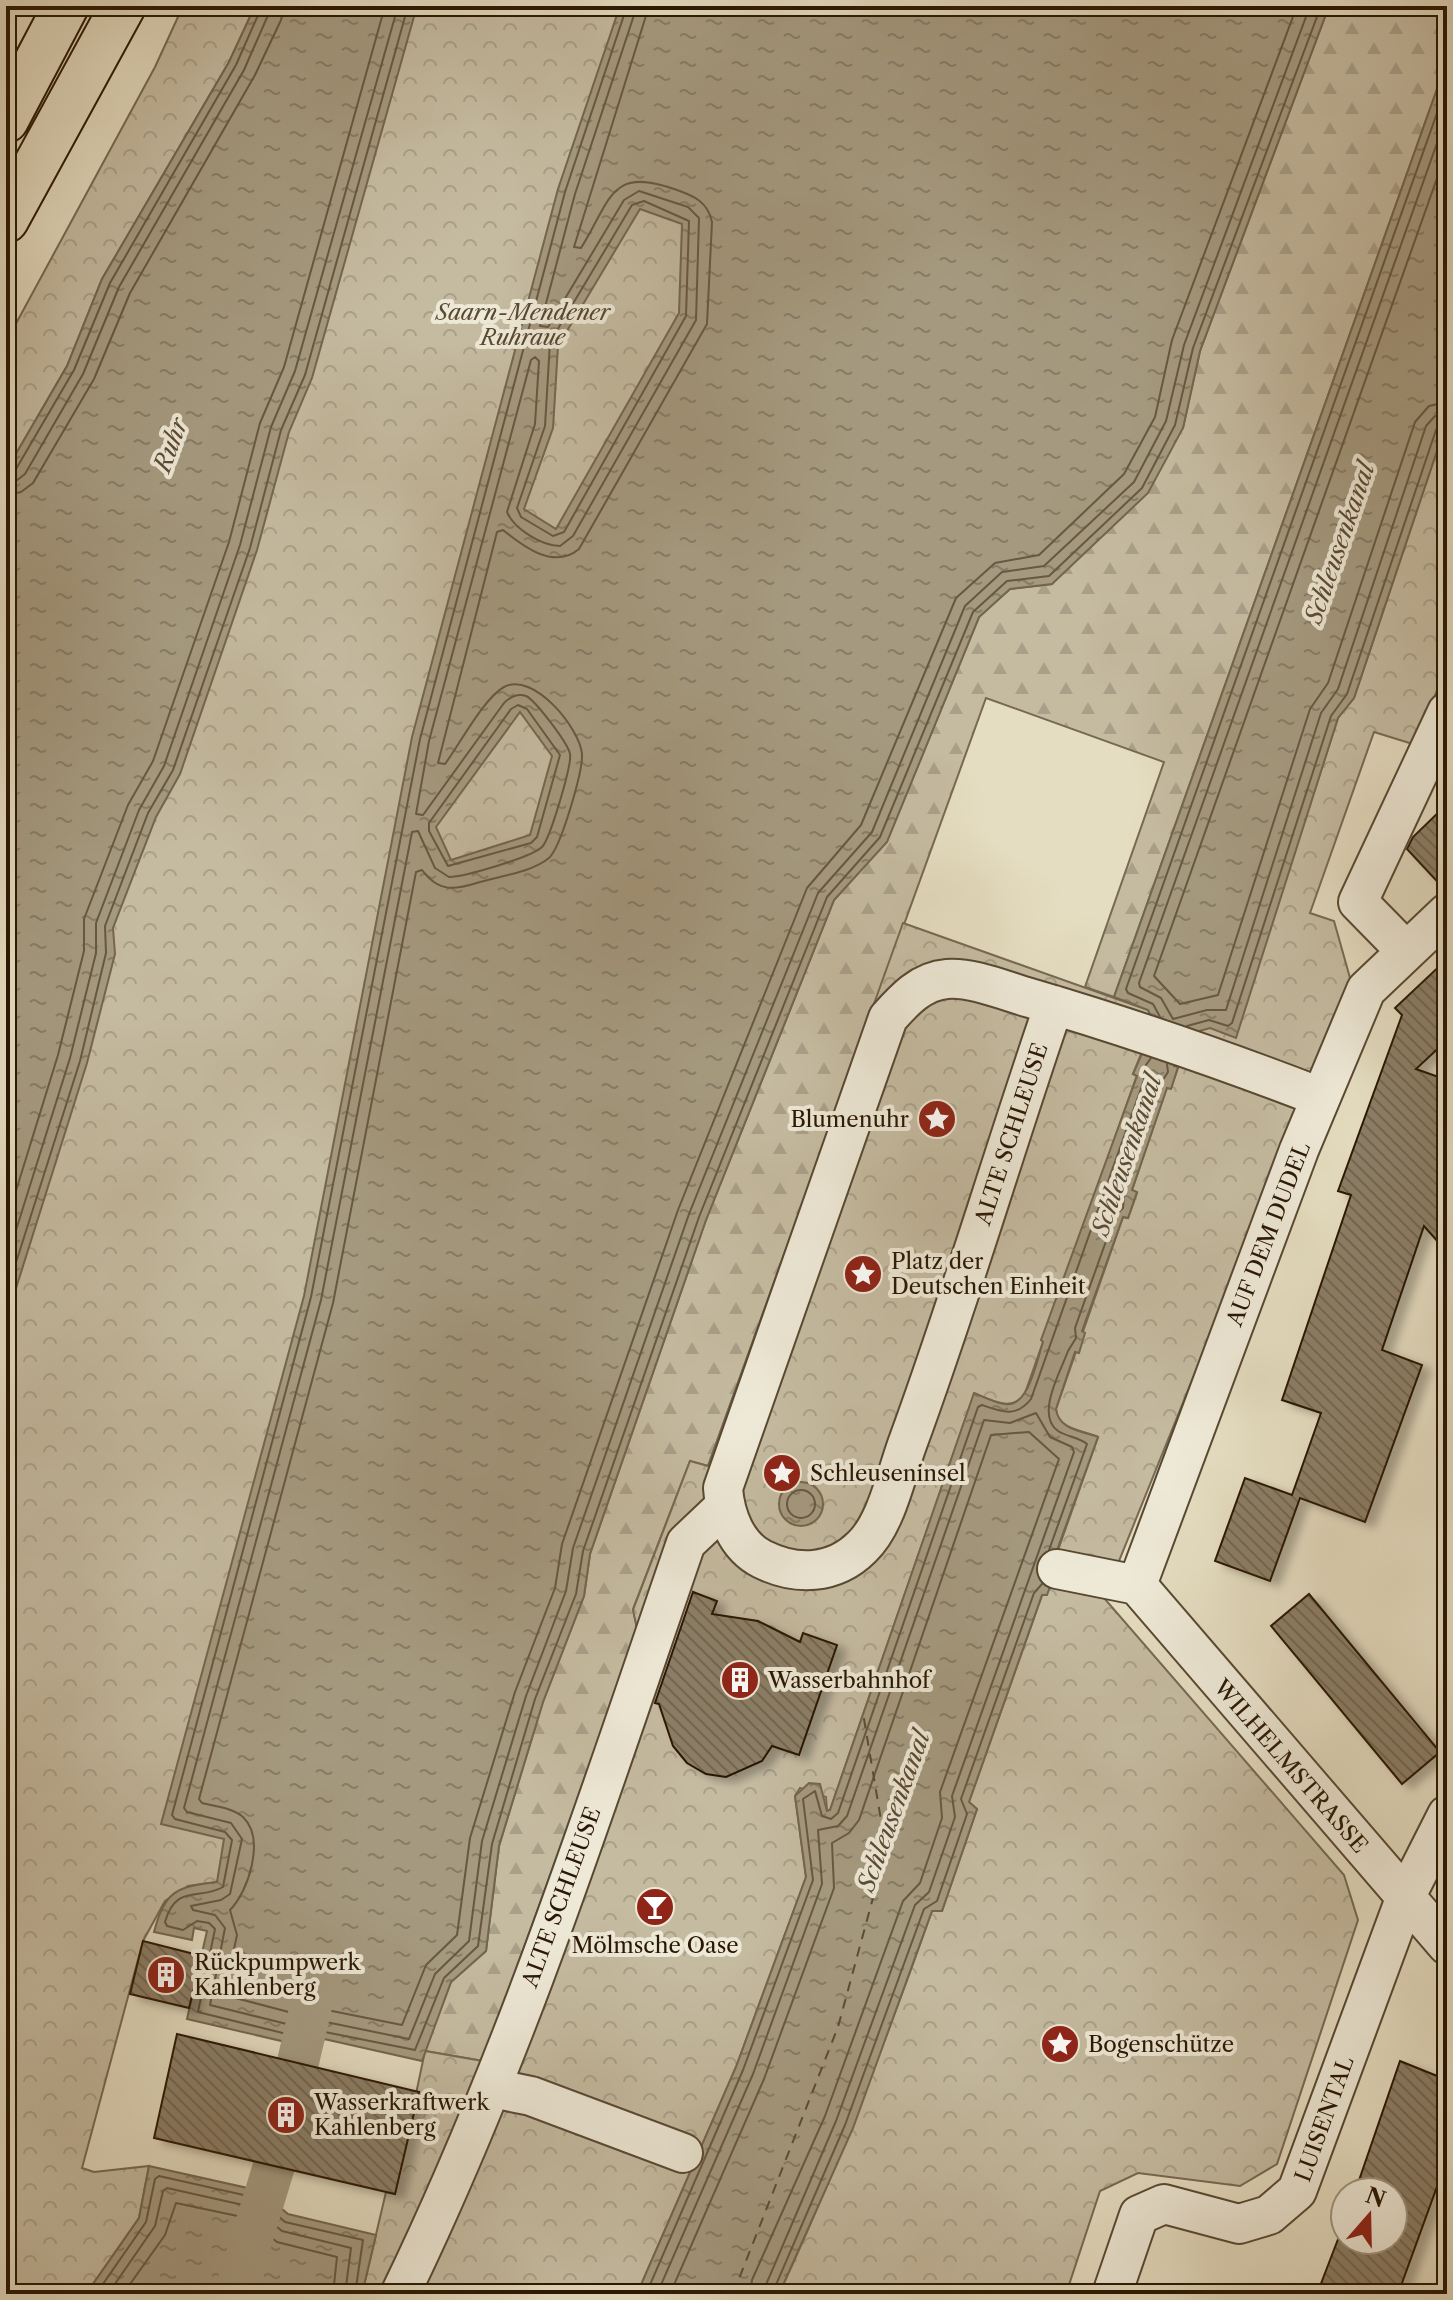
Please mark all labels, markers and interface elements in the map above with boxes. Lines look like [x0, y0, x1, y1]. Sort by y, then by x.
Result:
park label: Saarn-Mendener Ruhraue [434, 299, 612, 351]
water label: Ruhr [147, 412, 194, 478]
water label: Schleusenkanal [1298, 456, 1381, 629]
street label: ALTE SCHLEUSE [969, 1040, 1054, 1230]
water label: Schleusenkanal [1085, 1068, 1168, 1241]
place icon: Blumenuhr [916, 1098, 958, 1140]
place label: Blumenuhr [791, 1106, 909, 1133]
street label: AUF DEM DUDEL [1221, 1138, 1316, 1331]
place label: Platz der Deutschen Einheit [891, 1248, 1086, 1300]
place icon: Platz der Deutschen Einheit [842, 1253, 884, 1295]
place icon: Schleuseninsel [761, 1452, 803, 1494]
place label: Schleuseninsel [810, 1460, 966, 1487]
building icon: Wasserbahnhof [719, 1659, 761, 1701]
place label: Wasserbahnhof [767, 1667, 933, 1694]
street label: WILHELMSTRASSE [1207, 1673, 1373, 1859]
water label: Schleusenkanal [850, 1725, 937, 1897]
street label: ALTE SCHLEUSE [516, 1803, 607, 1992]
bar icon: Mölmsche Oase [634, 1886, 676, 1928]
place label: Mölmsche Oase [571, 1932, 739, 1959]
place label: Rückpumpwerk Kahlenberg [194, 1949, 361, 2001]
building icon: Rückpumpwerk Kahlenberg [145, 1954, 187, 1996]
place icon: Bogenschütze [1039, 2023, 1081, 2065]
place label: Bogenschütze [1088, 2031, 1234, 2058]
street label: LUISENTAL [1289, 2052, 1360, 2186]
place label: Wasserkraftwerk Kahlenberg [313, 2089, 490, 2141]
building icon: Wasserkraftwerk Kahlenberg [265, 2094, 307, 2136]
north arrow [1329, 2176, 1409, 2256]
text: N [1362, 2182, 1389, 2214]

